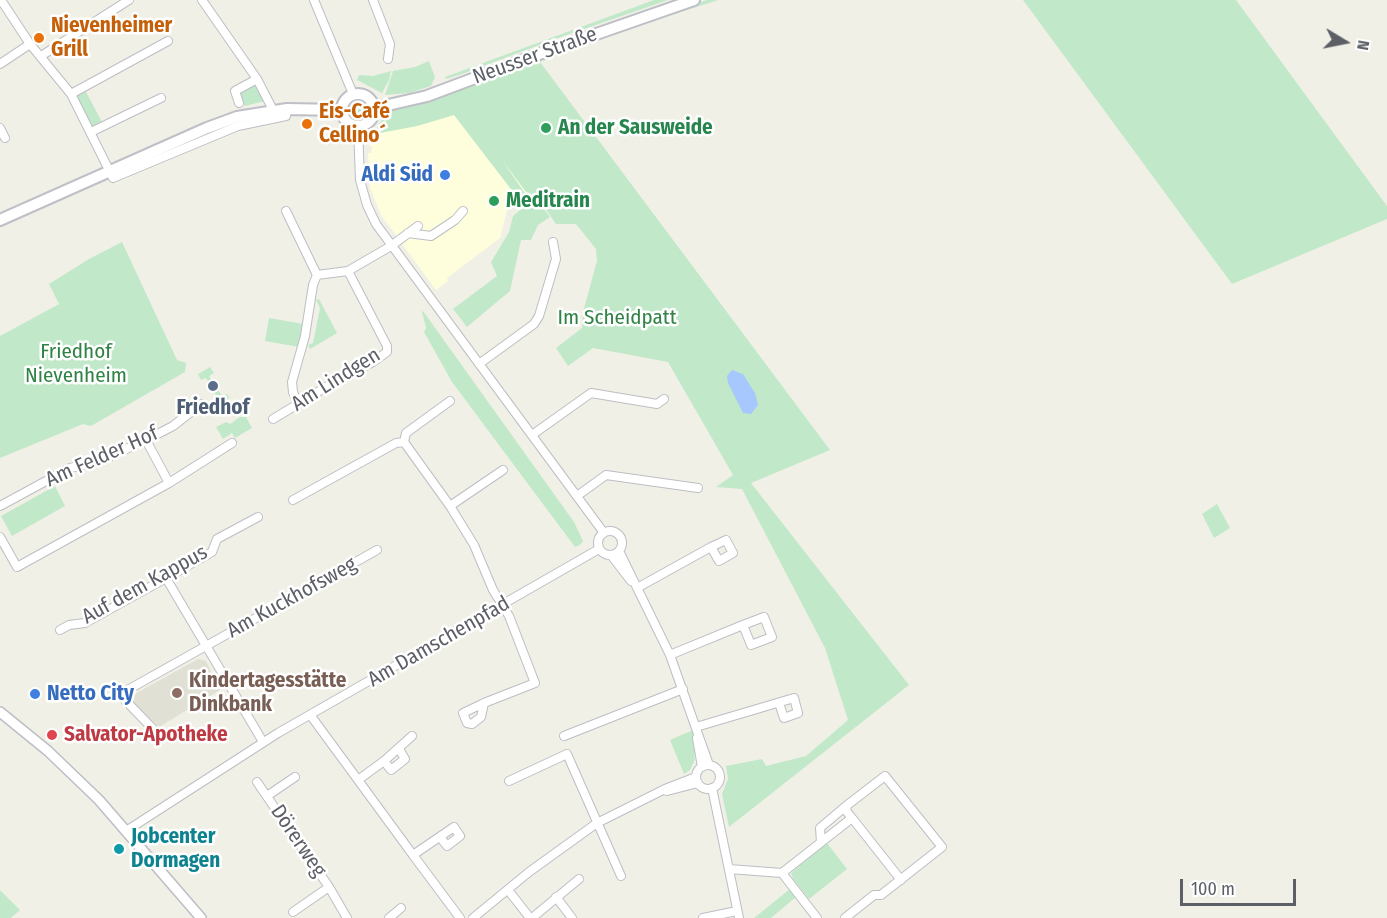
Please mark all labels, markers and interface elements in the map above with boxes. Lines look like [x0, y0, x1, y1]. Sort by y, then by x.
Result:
north arrow [1315, 12, 1375, 72]
place label: Nievenheimer Grill [51, 13, 172, 63]
street label: Neusser Straße [469, 22, 601, 90]
marker: Nievenheimer Grill [32, 31, 46, 45]
text: N [1353, 39, 1373, 52]
place label: Eis-Café Cellino´ [319, 99, 390, 149]
place label: An der Sausweide [558, 115, 713, 141]
marker: Eis-Café Cellino´ [300, 117, 314, 131]
marker: An der Sausweide [539, 121, 553, 135]
place label: Aldi Süd [361, 162, 433, 188]
marker: Aldi Süd [438, 168, 452, 182]
place label: Meditrain [506, 188, 590, 214]
marker: Meditrain [487, 194, 501, 208]
park label: Im Scheidpatt [558, 305, 676, 331]
park label: Friedhof Nievenheim [25, 339, 127, 389]
street label: Am Lindgen [287, 343, 385, 417]
marker: Friedhof [206, 379, 220, 393]
place label: Friedhof [177, 395, 249, 421]
street label: Am Felder Hof [42, 421, 162, 493]
street label: Auf dem Kappus [78, 540, 212, 630]
street label: Am Kuckhofsweg [223, 552, 361, 644]
street label: Am Damschenpfad [364, 591, 514, 693]
place label: Kindertagesstätte Dinkbank [189, 668, 346, 718]
place label: Netto City [47, 681, 134, 707]
marker: Kindertagesstätte Dinkbank [170, 686, 184, 700]
marker: Netto City [28, 687, 42, 701]
place label: Salvator-Apotheke [64, 722, 228, 748]
marker: Salvator-Apotheke [45, 728, 59, 742]
street label: Dörerweg [265, 800, 331, 882]
place label: Jobcenter Dormagen [131, 824, 220, 874]
marker: Jobcenter Dormagen [112, 842, 126, 856]
scale bar [1183, 867, 1298, 905]
text: 100 m [1191, 878, 1235, 900]

